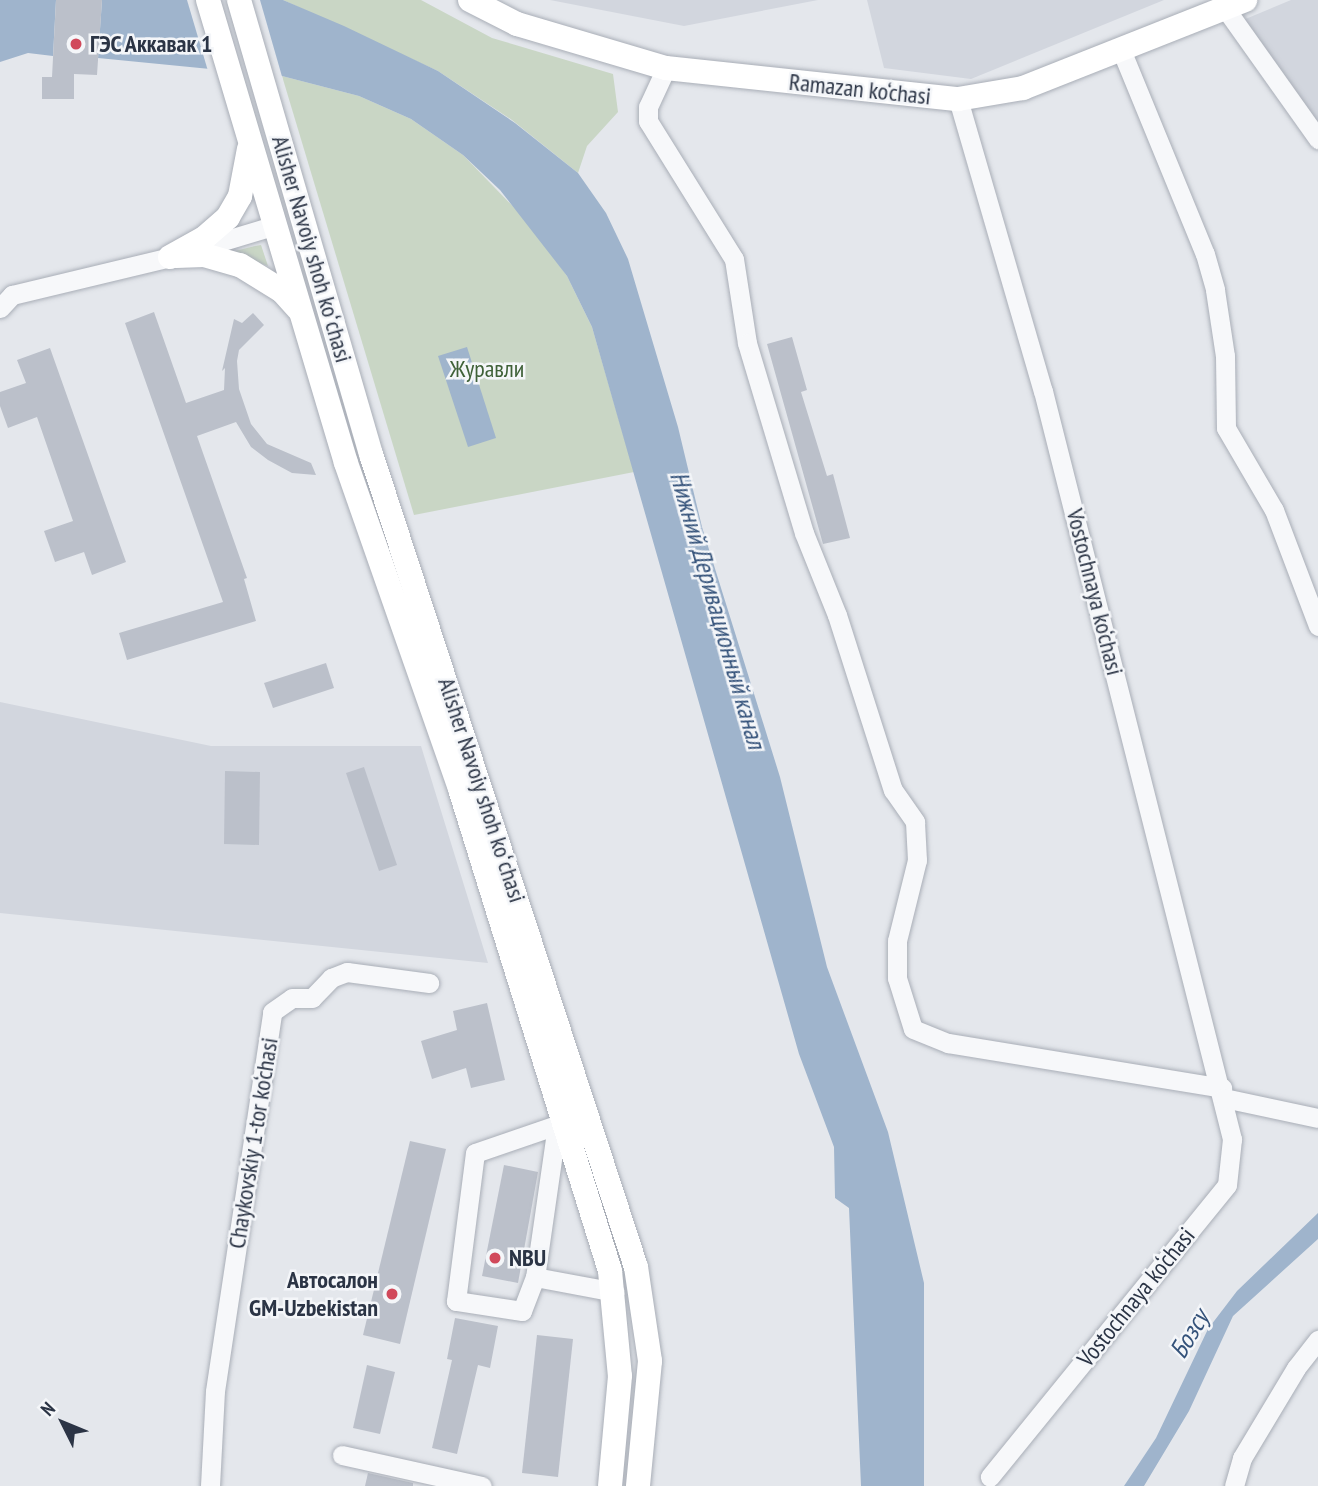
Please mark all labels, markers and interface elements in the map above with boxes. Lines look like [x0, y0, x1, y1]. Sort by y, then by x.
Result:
place label: ГЭС Аккавак 1 [90, 30, 214, 58]
marker: ГЭС Аккавак 1 [68, 36, 84, 52]
street label: Ramazan ko‘chasi [788, 67, 932, 111]
street label: Alisher Navoiy shoh koʻchasi [266, 132, 358, 366]
park label: Журавли [450, 355, 524, 383]
water label: Нижний Деривационный канал [663, 468, 773, 752]
street label: Vostochnaya ko‘chasi [1060, 506, 1130, 678]
street label: Alisher Navoiy shoh koʻchasi [432, 674, 532, 906]
street label: Chaykovskiy 1-tor ko‘chasi [222, 1035, 284, 1251]
street label: Vostochnaya ko‘chasi [1071, 1222, 1201, 1372]
place label: NBU [509, 1244, 546, 1272]
marker: NBU [487, 1250, 503, 1266]
place label: Автосалон GM-Uzbekistan [249, 1266, 378, 1322]
marker: Автосалон GM-Uzbekistan [384, 1286, 400, 1302]
water label: Бозсу [1163, 1304, 1215, 1364]
north arrow [28, 1388, 98, 1458]
text: N [35, 1397, 60, 1421]

